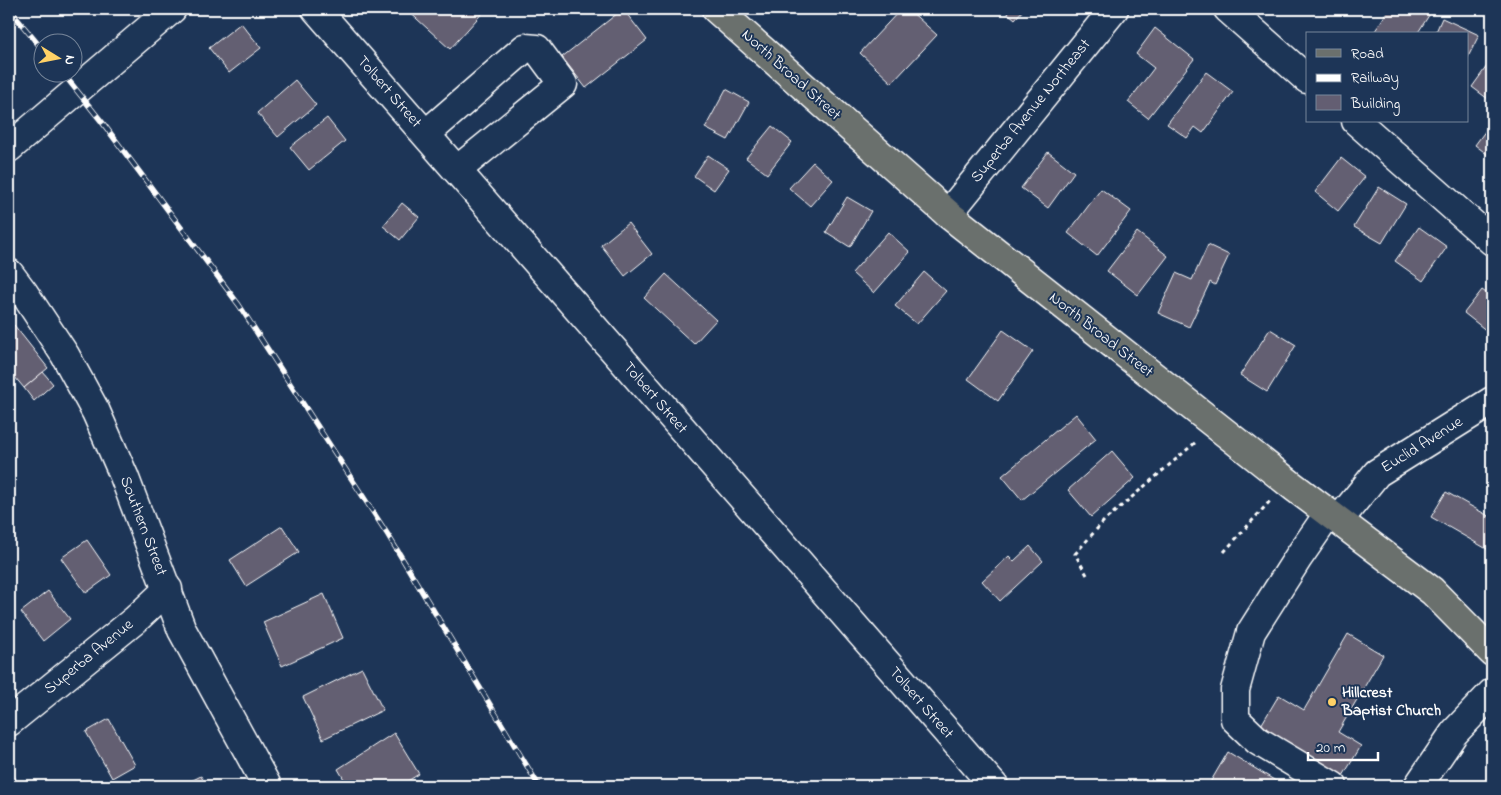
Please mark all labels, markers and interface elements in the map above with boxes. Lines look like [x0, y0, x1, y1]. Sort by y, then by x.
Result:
street label: North Broad Street [736, 24, 847, 127]
north arrow [32, 32, 82, 82]
legend [1306, 32, 1468, 122]
street label: Superba Avenue Northeast [965, 33, 1097, 188]
text: Road [1351, 43, 1384, 65]
street label: Tolbert Street [351, 50, 428, 134]
text: N [58, 54, 80, 66]
text: Railway [1351, 67, 1399, 90]
text: Building [1350, 93, 1400, 116]
street label: North Broad Street [1044, 286, 1159, 384]
street label: Tolbert Street [617, 356, 694, 440]
street label: Euclid Avenue [1376, 410, 1468, 480]
street label: Southern Street [113, 473, 173, 580]
street label: Superba Avenue [39, 613, 140, 701]
street label: Tolbert Street [883, 661, 960, 745]
place label: Hillcrest Baptist Church [1341, 681, 1441, 723]
marker: Hillcrest Baptist Church [1326, 696, 1338, 708]
scale bar [1308, 730, 1378, 762]
text: 20 m [1316, 737, 1346, 759]

